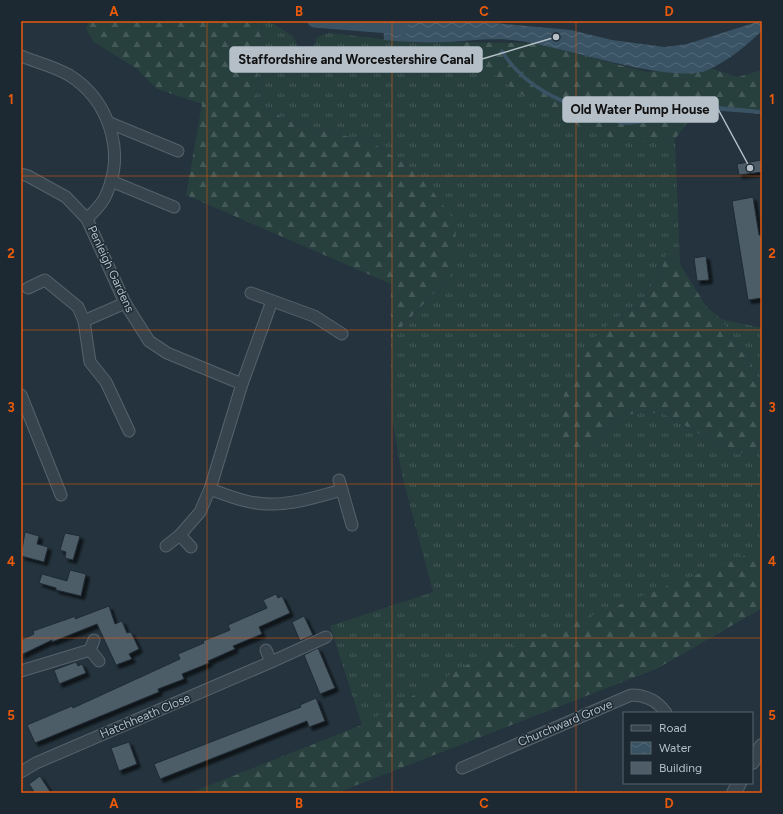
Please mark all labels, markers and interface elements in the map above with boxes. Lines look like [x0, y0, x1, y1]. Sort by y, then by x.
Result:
text: A [109, 4, 119, 19]
text: B [295, 4, 303, 19]
text: C [479, 4, 489, 19]
text: D [664, 4, 674, 19]
callout: Staffordshire and Worcestershire Canal [230, 47, 482, 72]
text: Staffordshire and Worcestershire Canal [238, 52, 474, 67]
text: 1 [8, 92, 14, 107]
text: 1 [769, 92, 775, 107]
callout: Old Water Pump House [563, 97, 718, 122]
text: Old Water Pump House [570, 102, 710, 117]
street label: Penleigh Gardens [85, 223, 137, 315]
text: 2 [7, 246, 15, 261]
text: 2 [768, 246, 776, 261]
text: 3 [7, 400, 15, 415]
text: 3 [768, 400, 776, 415]
text: 4 [7, 554, 15, 569]
text: 4 [768, 554, 776, 569]
street label: Hatchheath Close [98, 690, 193, 741]
street label: Churchward Grove [516, 697, 615, 749]
text: 5 [7, 708, 15, 723]
text: 5 [768, 708, 776, 723]
legend [623, 712, 753, 784]
text: Road [659, 721, 687, 735]
text: Water [659, 741, 691, 755]
text: Building [659, 761, 702, 775]
text: A [109, 796, 119, 811]
text: B [295, 796, 303, 811]
text: C [479, 796, 489, 811]
text: D [664, 796, 674, 811]

